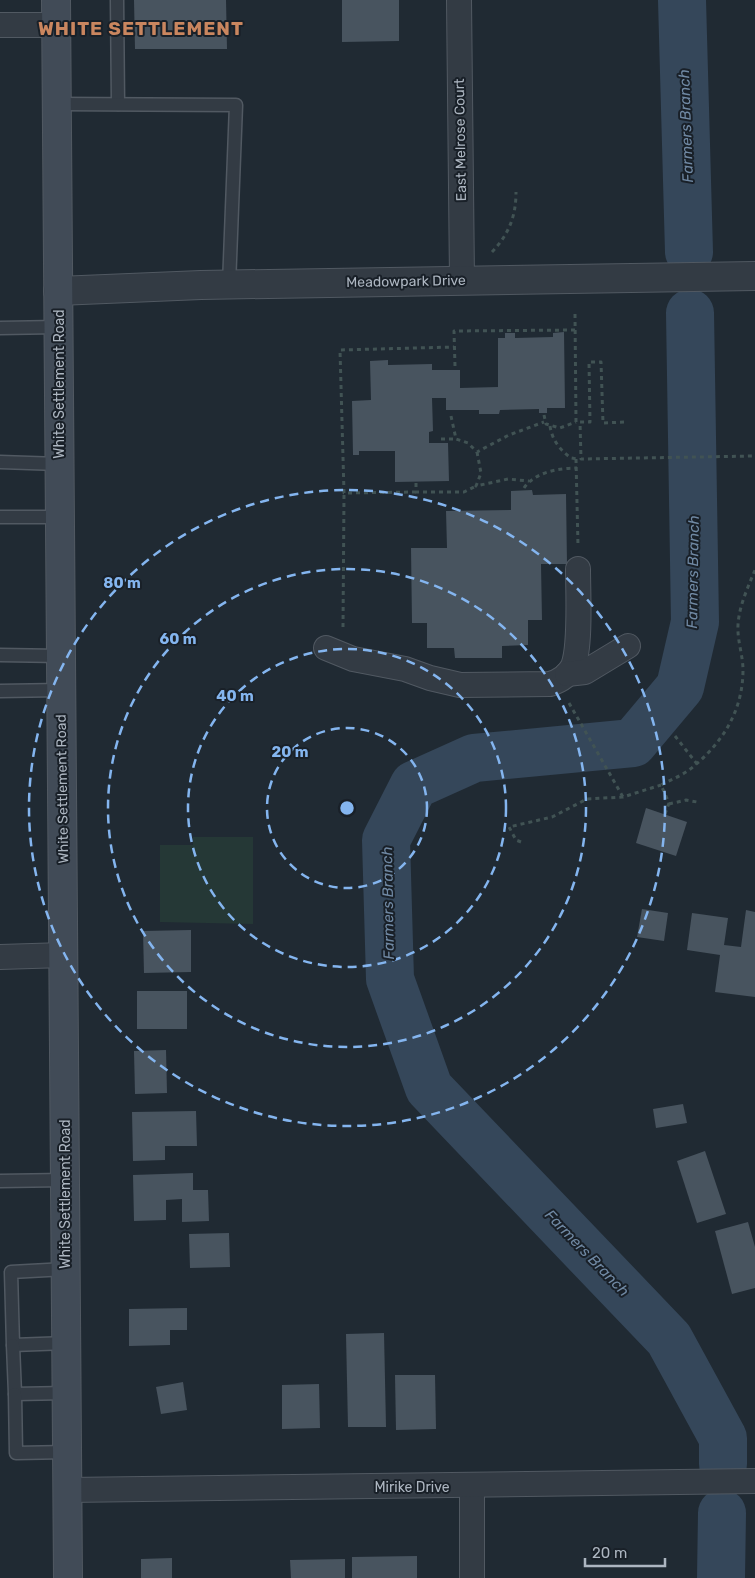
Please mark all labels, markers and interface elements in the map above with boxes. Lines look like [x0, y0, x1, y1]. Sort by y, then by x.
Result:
district label: WHITE SETTLEMENT [38, 17, 244, 40]
water label: Farmers Branch [675, 69, 697, 183]
street label: East Melrose Court [451, 78, 470, 202]
street label: Meadowpark Drive [346, 272, 466, 291]
street label: White Settlement Road [51, 309, 68, 459]
water label: Farmers Branch [683, 515, 703, 629]
text: 80 m [103, 574, 141, 592]
text: 60 m [160, 630, 196, 648]
text: 40 m [216, 687, 254, 705]
street label: White Settlement Road [53, 714, 72, 864]
text: 20 m [272, 743, 308, 761]
centre of rings [338, 799, 356, 817]
water label: Farmers Branch [378, 846, 398, 960]
street label: White Settlement Road [57, 1119, 74, 1269]
water label: Farmers Branch [541, 1206, 633, 1300]
street label: Mirike Drive [374, 1479, 450, 1496]
scale bar [585, 1536, 665, 1568]
text: 20 m [592, 1544, 627, 1562]

